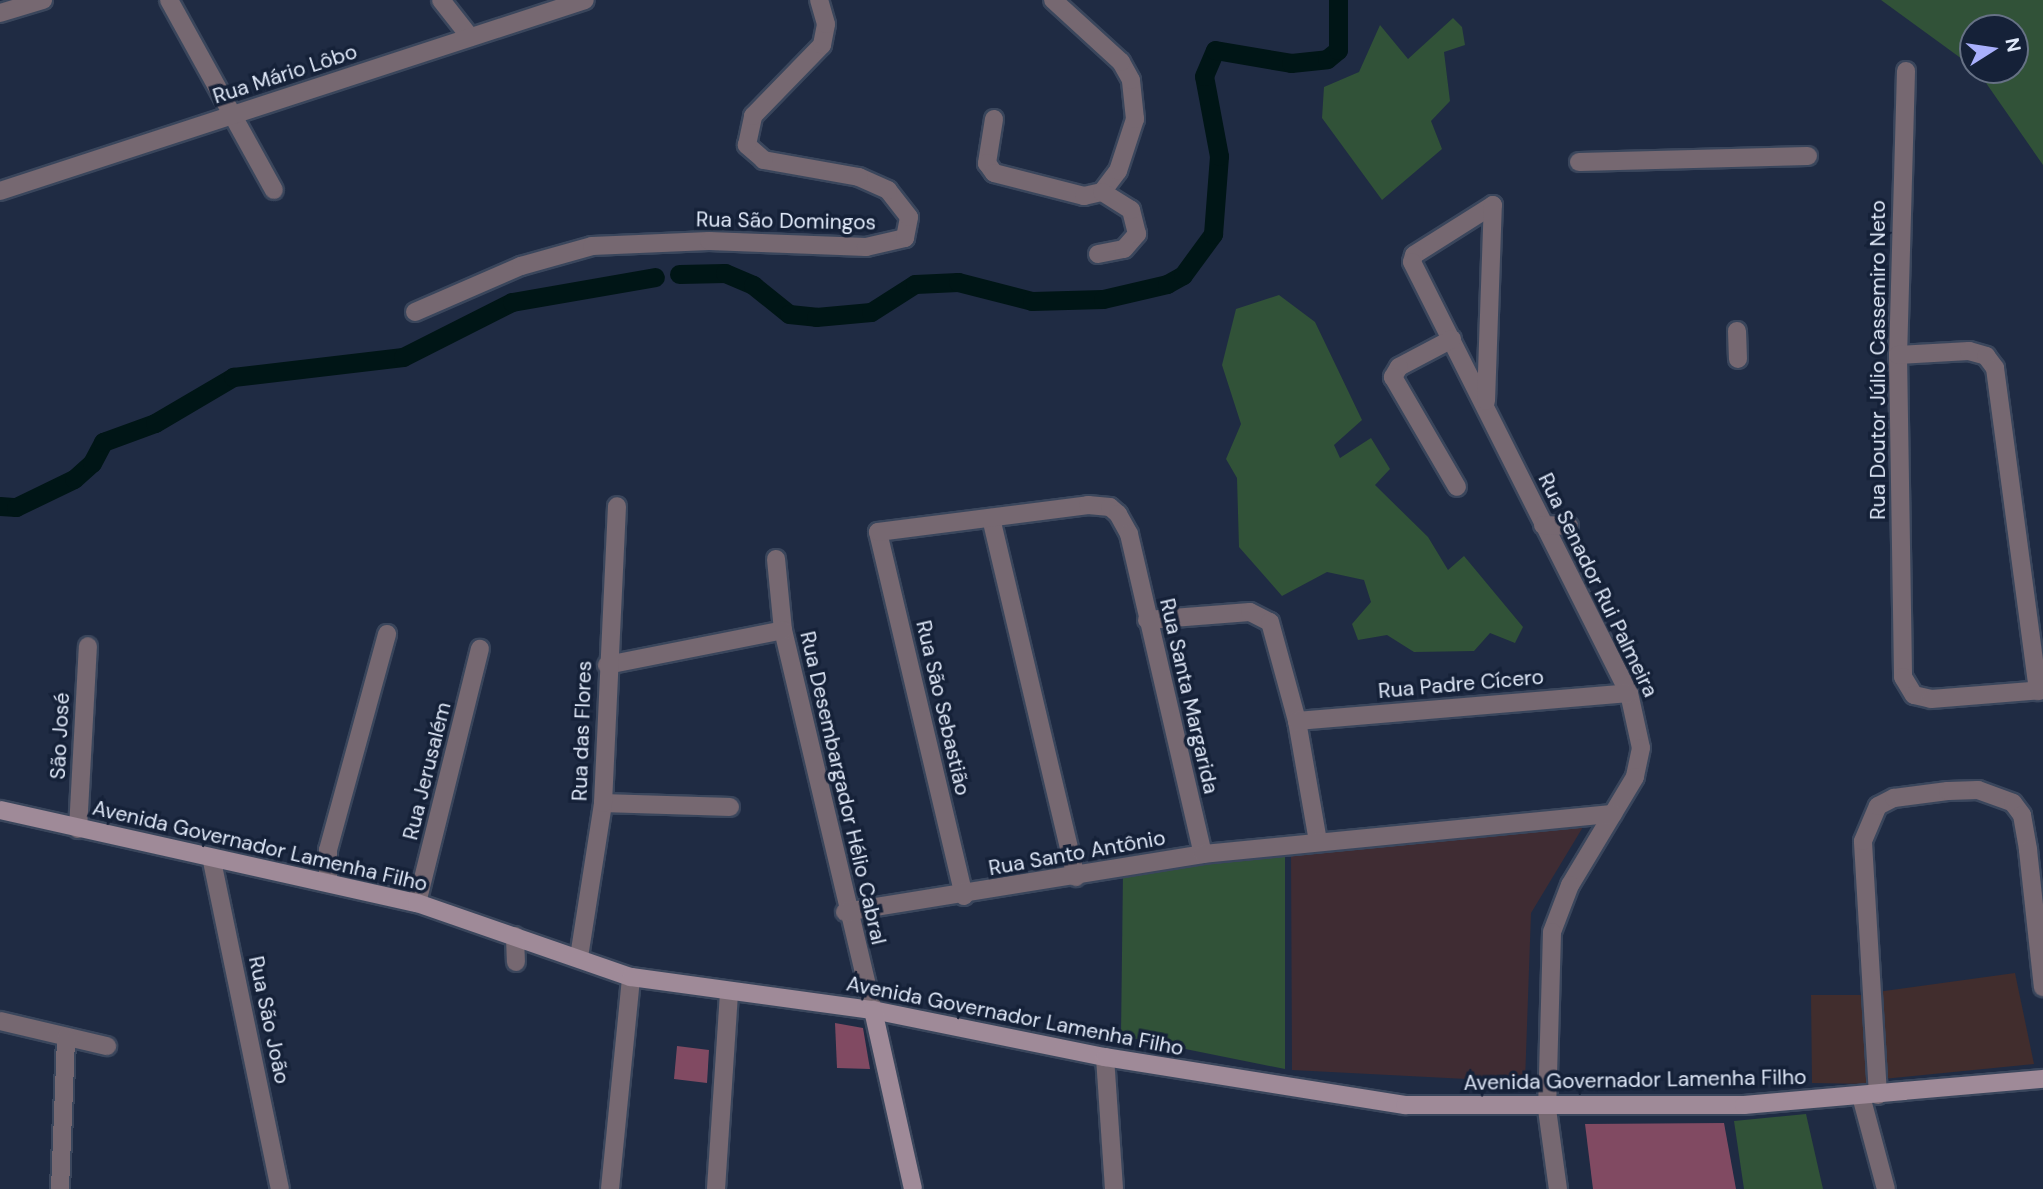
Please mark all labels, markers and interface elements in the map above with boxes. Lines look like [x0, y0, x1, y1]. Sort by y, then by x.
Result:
north arrow [1959, 14, 2029, 84]
text: N [1999, 36, 2027, 54]
street label: Rua Mário Lôbo [210, 39, 360, 109]
street label: Rua Doutor Júlio Cassemiro Neto [1865, 200, 1891, 520]
street label: Rua São Domingos [696, 207, 876, 235]
street label: Rua Senador Rui Palmeira [1533, 469, 1663, 701]
street label: Rua Santa Margarida [1154, 596, 1224, 796]
street label: Rua São Sebastião [911, 618, 975, 798]
street label: Rua Desembargador Hélio Cabral [795, 629, 891, 947]
street label: Rua das Flores [567, 660, 597, 802]
street label: Rua Padre Cícero [1377, 664, 1545, 704]
street label: São José [45, 692, 75, 780]
street label: Rua Jerusalém [398, 700, 456, 842]
street label: Avenida Governador Lamenha Filho [90, 795, 430, 897]
street label: Rua Santo Antônio [987, 825, 1167, 881]
street label: Rua São João [243, 954, 295, 1086]
street label: Avenida Governador Lamenha Filho [844, 971, 1186, 1061]
street label: Avenida Governador Lamenha Filho [1463, 1064, 1807, 1096]

